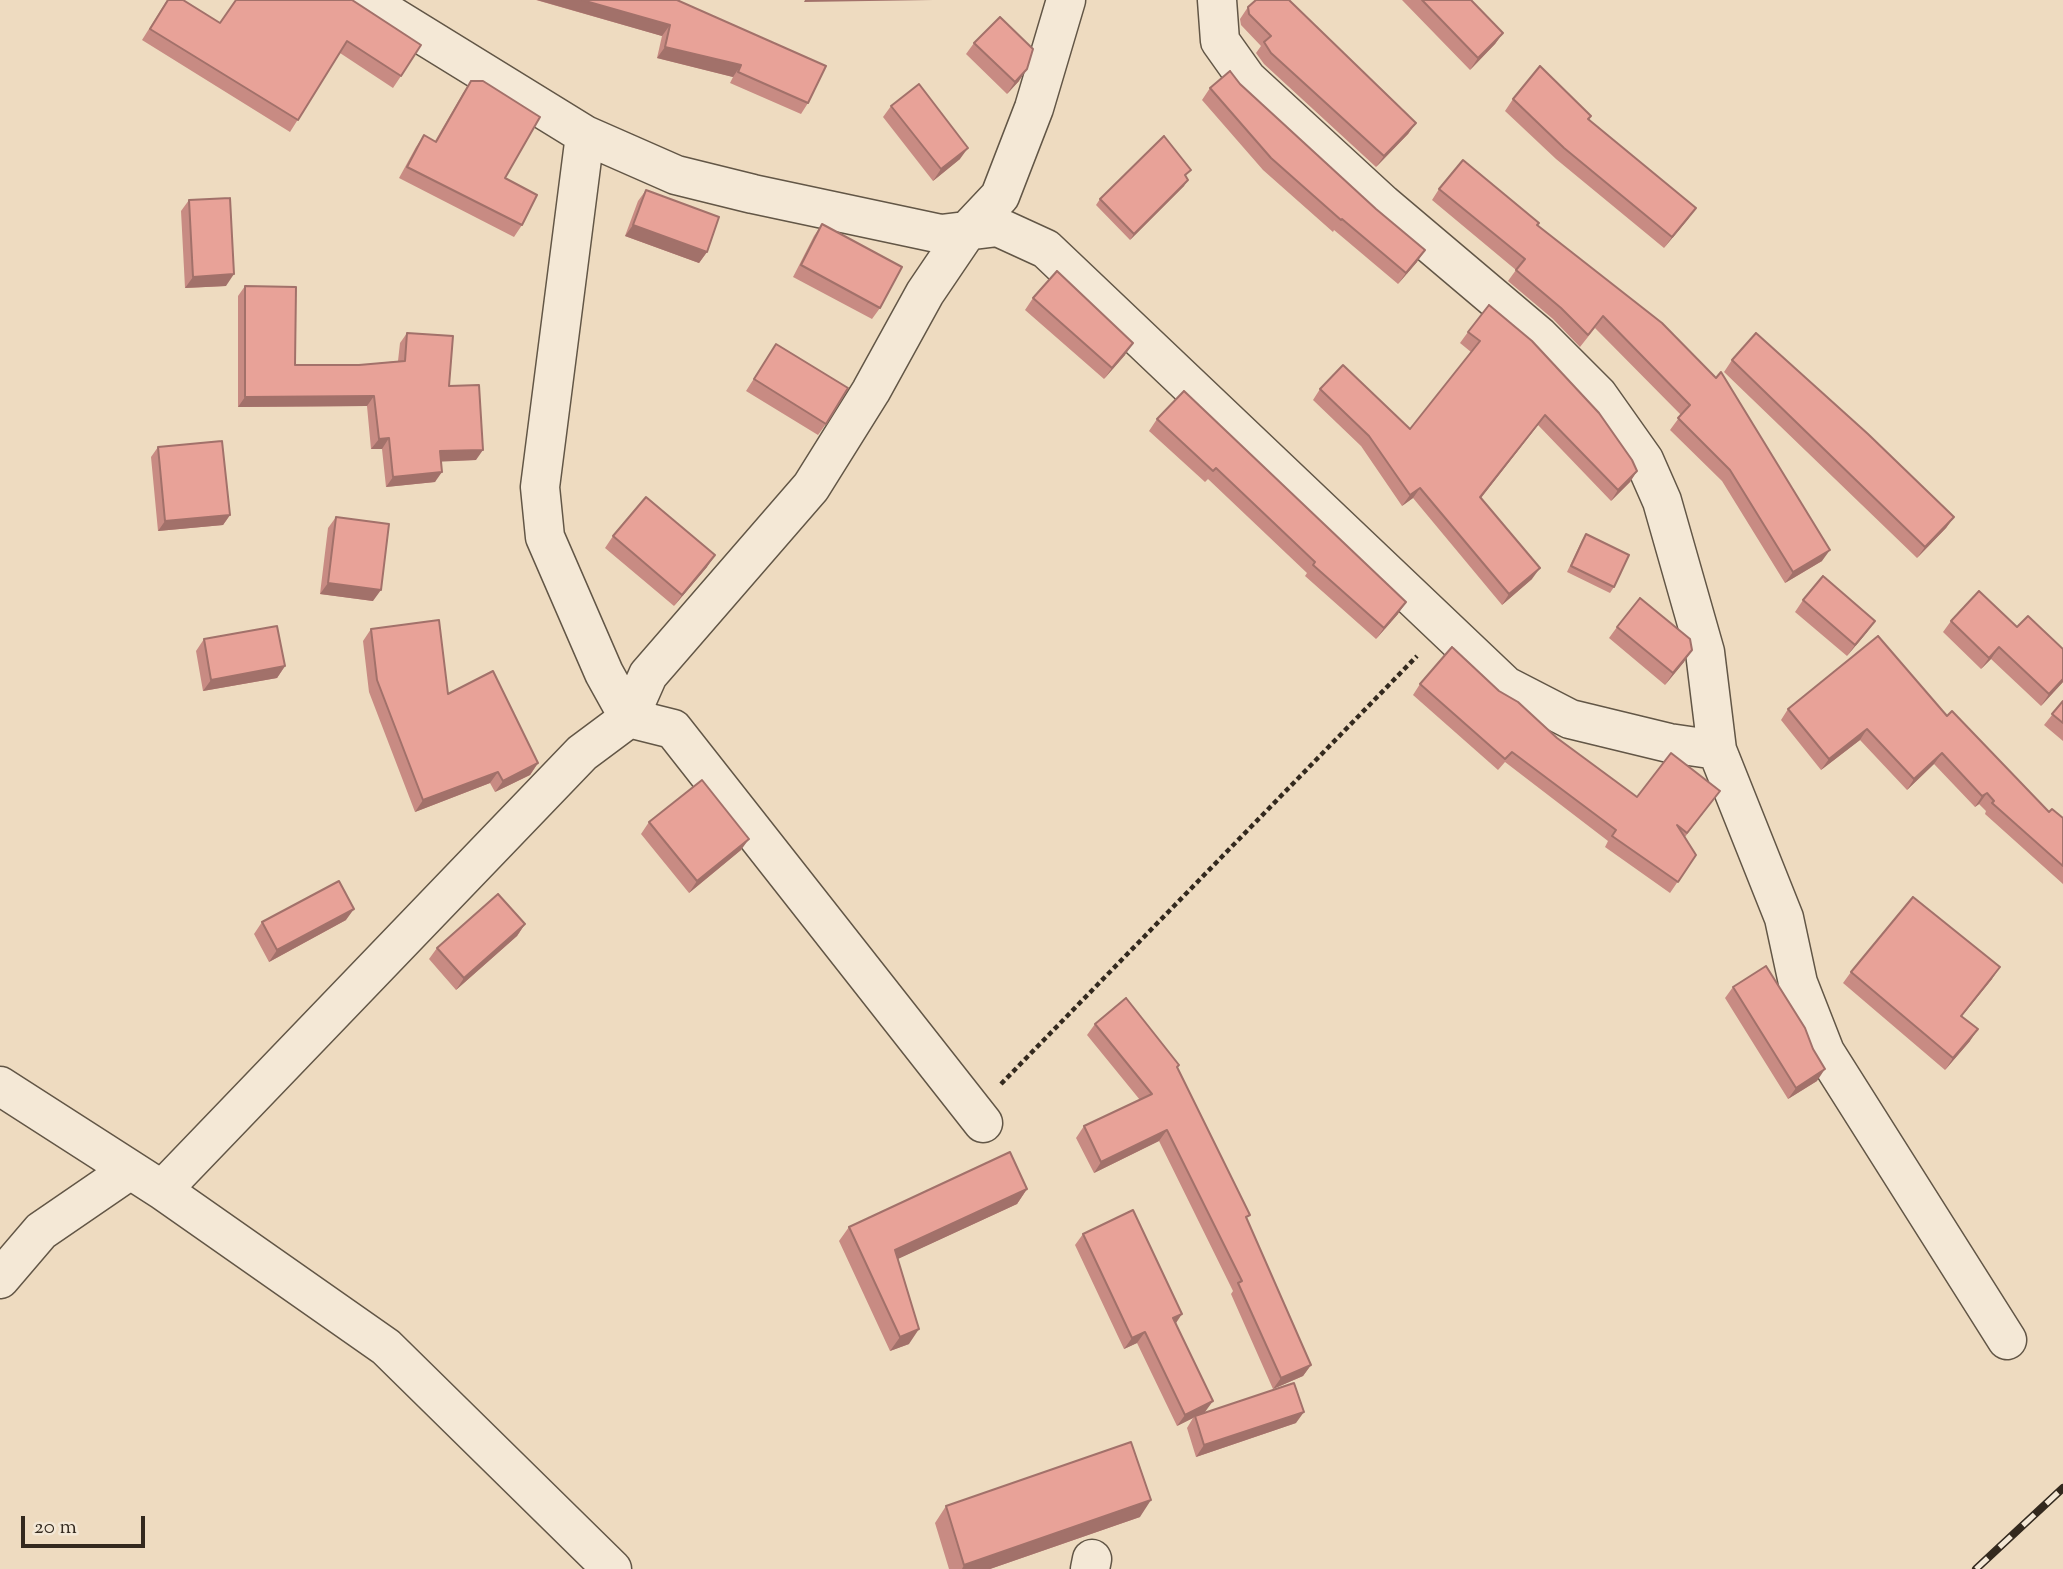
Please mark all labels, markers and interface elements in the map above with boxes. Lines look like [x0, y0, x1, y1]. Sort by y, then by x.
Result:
scale bar [24, 1502, 149, 1546]
text: 20 m [34, 1513, 77, 1543]

